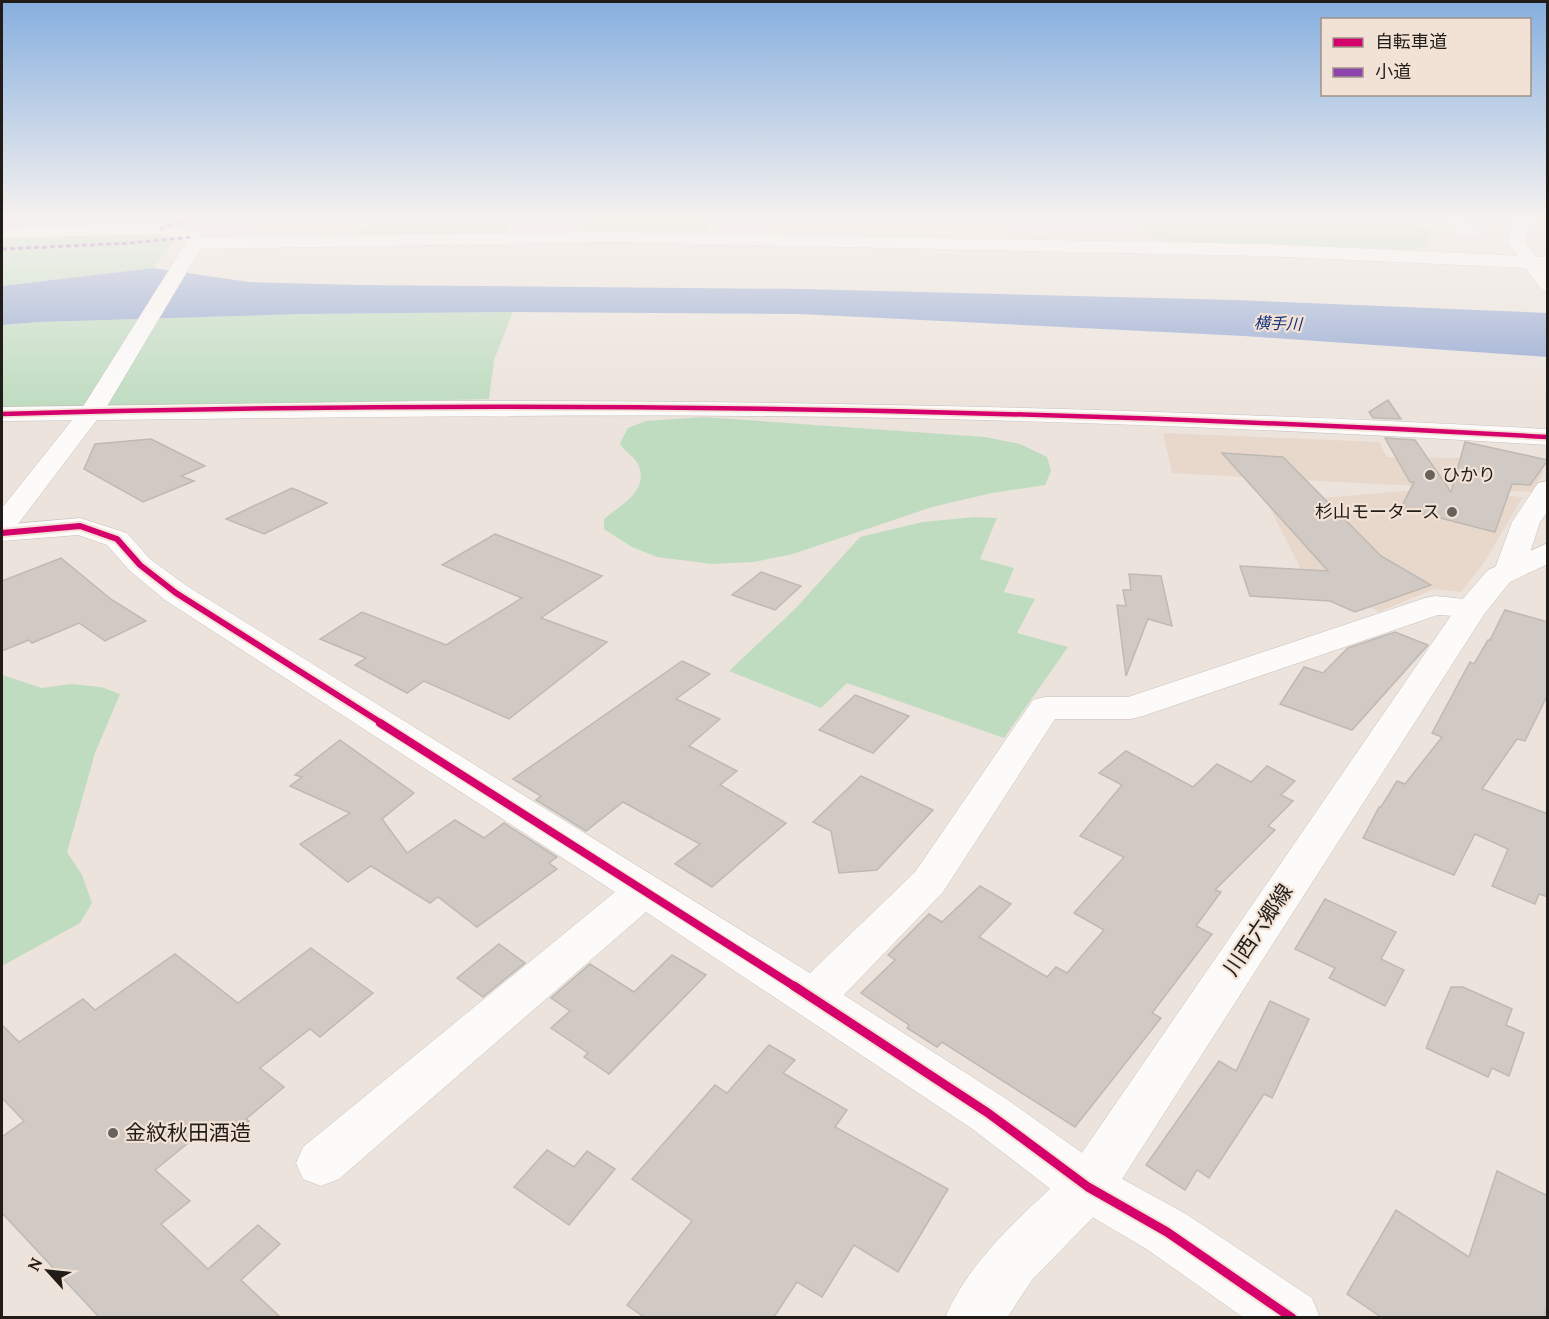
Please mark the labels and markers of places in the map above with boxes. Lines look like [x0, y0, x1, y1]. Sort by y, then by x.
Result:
place label: ひかり [1442, 463, 1496, 486]
marker: ひかり [1423, 468, 1437, 482]
place label: 杉山モータース [1315, 500, 1440, 523]
marker: 杉山モータース [1445, 505, 1459, 519]
place label: 金紋秋田酒造 [125, 1119, 251, 1146]
marker: 金紋秋田酒造 [106, 1126, 120, 1140]

